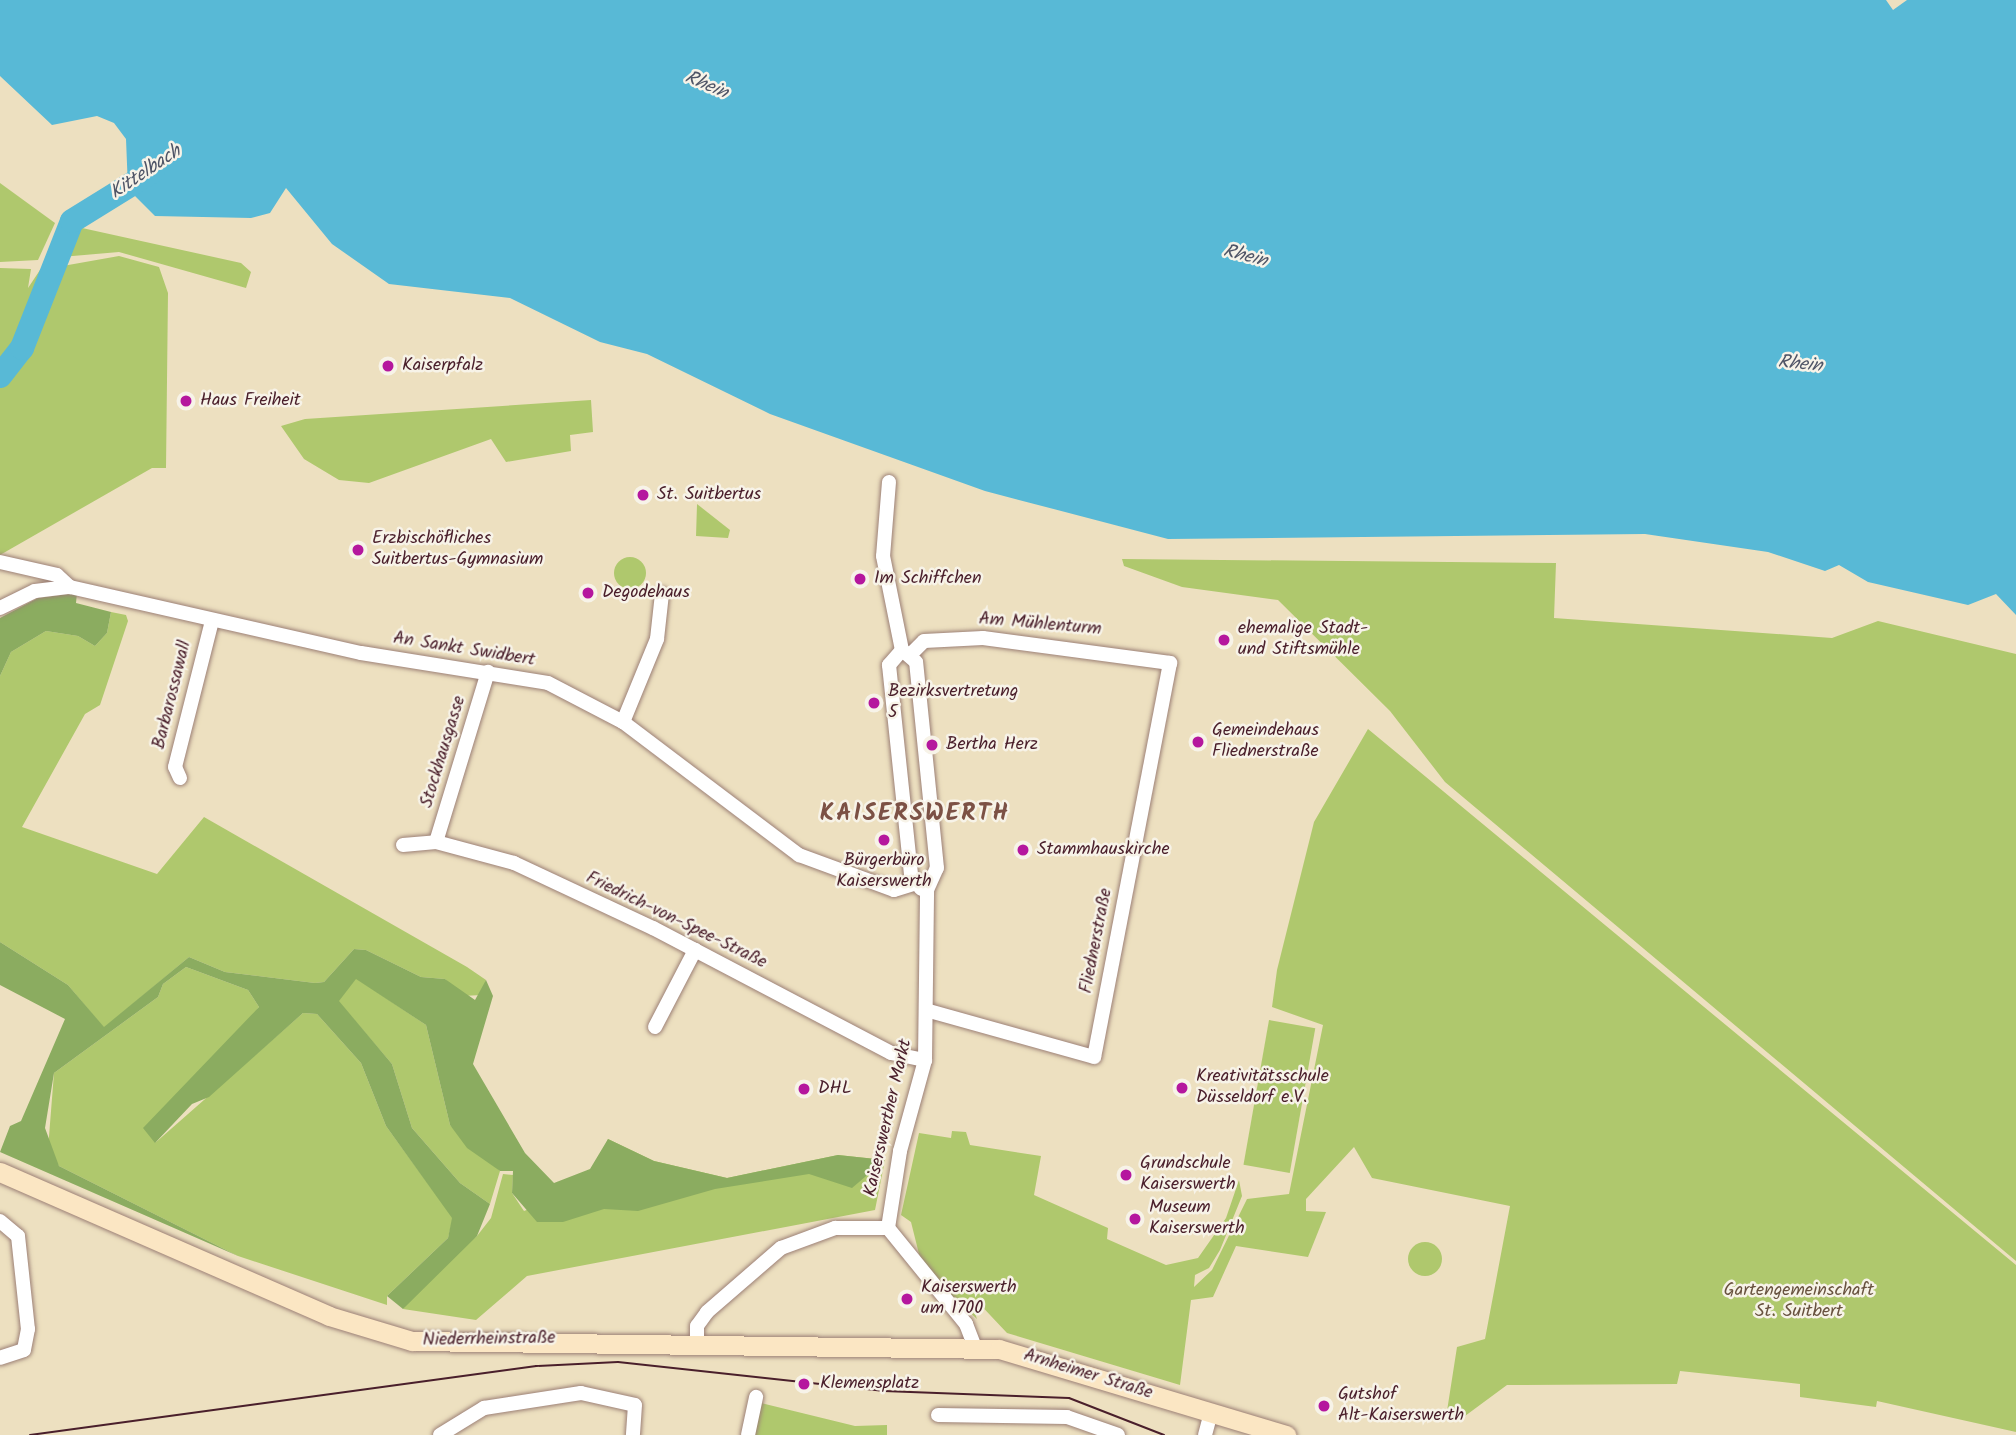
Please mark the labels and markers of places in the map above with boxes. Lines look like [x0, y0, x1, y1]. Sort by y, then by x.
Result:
place label: Kaiserpfalz [402, 355, 483, 377]
marker: Kaiserpfalz [380, 358, 396, 374]
place label: Haus Freiheit [200, 390, 301, 412]
marker: Haus Freiheit [178, 393, 194, 409]
place label: St. Suitbertus [657, 484, 761, 506]
marker: St. Suitbertus [635, 487, 651, 503]
place label: Erzbischöfliches Suitbertus-Gymnasium [372, 529, 543, 572]
marker: Erzbischöfliches Suitbertus-Gymnasium [350, 542, 366, 558]
place label: Im Schiffchen [874, 568, 982, 590]
marker: Im Schiffchen [852, 571, 868, 587]
place label: Degodehaus [602, 582, 690, 604]
marker: Degodehaus [580, 585, 596, 601]
place label: ehemalige Stadt- und Stiftsmühle [1238, 619, 1368, 662]
marker: ehemalige Stadt- und Stiftsmühle [1216, 632, 1232, 648]
place label: Bezirksvertretung 5 [888, 682, 1018, 724]
marker: Bezirksvertretung 5 [866, 695, 882, 711]
place label: Gemeindehaus Fliednerstraße [1212, 721, 1319, 764]
place label: Bertha Herz [946, 734, 1038, 756]
marker: Gemeindehaus Fliednerstraße [1190, 734, 1206, 750]
marker: Bertha Herz [924, 737, 940, 753]
marker: Bürgerbüro Kaiserswerth [876, 832, 892, 848]
place label: Stammhauskirche [1037, 839, 1169, 861]
marker: Stammhauskirche [1015, 842, 1031, 858]
place label: Bürgerbüro Kaiserswerth [836, 851, 932, 894]
place label: Kreativitätsschule Düsseldorf e.V. [1196, 1067, 1329, 1110]
place label: DHL [818, 1078, 851, 1100]
marker: Kreativitätsschule Düsseldorf e.V. [1174, 1080, 1190, 1096]
marker: DHL [796, 1081, 812, 1097]
place label: Grundschule Kaiserswerth [1140, 1154, 1236, 1196]
marker: Grundschule Kaiserswerth [1118, 1167, 1134, 1183]
place label: Museum Kaiserswerth [1149, 1198, 1245, 1240]
marker: Museum Kaiserswerth [1127, 1211, 1143, 1227]
place label: Kaiserswerth um 1700 [921, 1278, 1017, 1320]
marker: Kaiserswerth um 1700 [899, 1291, 915, 1307]
place label: Klemensplatz [820, 1373, 919, 1395]
marker: Klemensplatz [794, 1374, 814, 1394]
place label: Gutshof Alt-Kaiserswerth [1338, 1385, 1464, 1428]
marker: Gutshof Alt-Kaiserswerth [1316, 1398, 1332, 1414]

